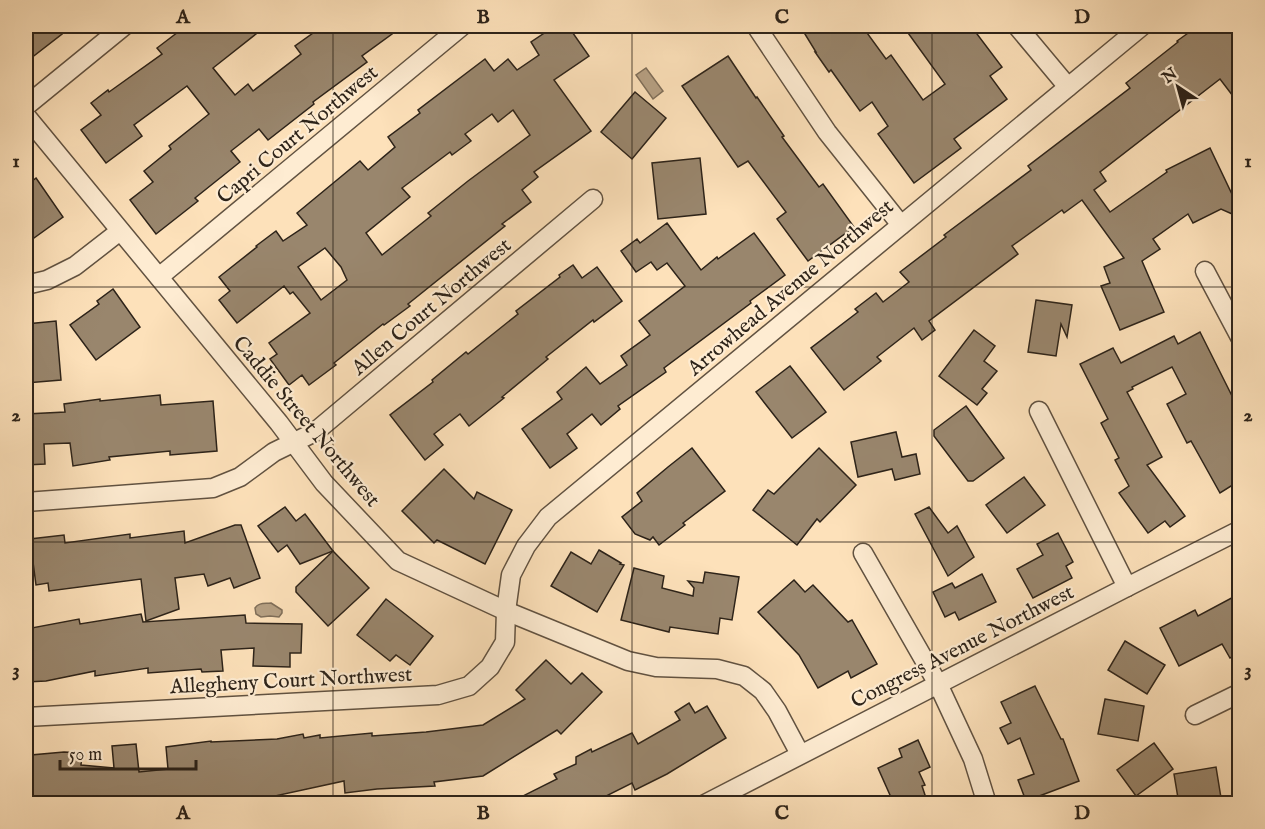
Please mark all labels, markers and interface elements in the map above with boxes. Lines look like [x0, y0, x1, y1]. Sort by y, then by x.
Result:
text: A [175, 5, 191, 30]
text: B [476, 5, 490, 30]
text: C [775, 5, 789, 30]
text: D [1074, 5, 1090, 30]
north arrow [1148, 57, 1208, 117]
street label: Capri Court Northwest [212, 60, 384, 211]
text: N [1158, 64, 1182, 89]
text: 1 [12, 149, 20, 174]
text: 1 [1244, 149, 1252, 174]
street label: Arrowhead Avenue Northwest [681, 194, 900, 383]
street label: Allen Court Northwest [346, 232, 517, 382]
street label: Caddie Street Northwest [226, 331, 385, 513]
text: 2 [11, 403, 21, 428]
text: 2 [1243, 403, 1253, 428]
street label: Congress Avenue Northwest [847, 579, 1079, 715]
text: 3 [12, 658, 20, 683]
text: 3 [1244, 658, 1252, 683]
street label: Allegheny Court Northwest [168, 662, 413, 701]
scale bar [60, 733, 196, 771]
text: 50 m [69, 744, 102, 767]
text: A [175, 801, 191, 826]
text: B [476, 801, 490, 826]
text: C [775, 801, 789, 826]
text: D [1074, 801, 1090, 826]

